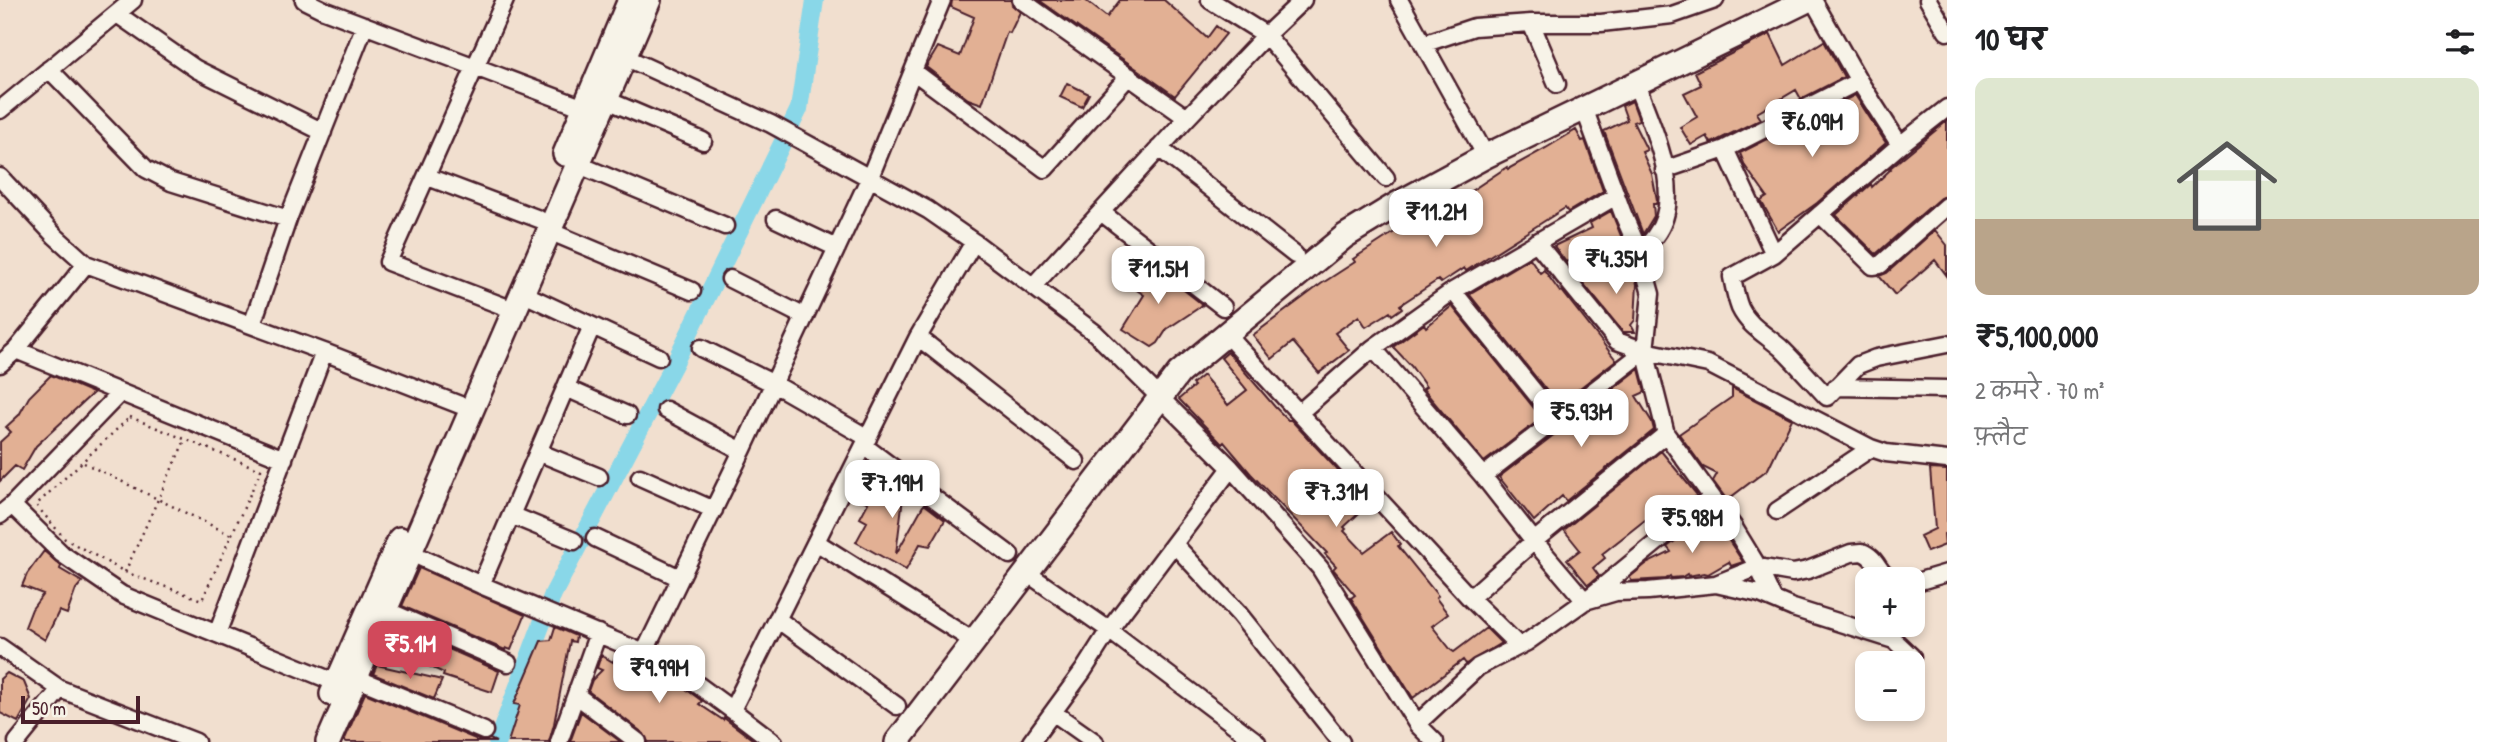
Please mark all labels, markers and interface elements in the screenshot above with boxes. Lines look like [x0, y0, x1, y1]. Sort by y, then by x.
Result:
text: 10 घर [1975, 19, 2046, 59]
icon: filters [2441, 23, 2479, 61]
pin: ₹6.09M [1755, 100, 1869, 159]
text: ₹6.09M [1781, 106, 1843, 137]
icon: home [2164, 123, 2290, 249]
pin: ₹11.2M [1379, 190, 1493, 249]
text: ₹11.2M [1405, 196, 1467, 227]
pin: ₹4.35M [1559, 236, 1673, 296]
text: ₹4.35M [1584, 243, 1648, 274]
pin: ₹11.5M [1101, 246, 1215, 306]
text: ₹11.5M [1128, 253, 1188, 284]
text: ₹5,100,000 [1975, 316, 2098, 356]
text: 2 कमरे · 70 m² [1975, 375, 2104, 406]
pin: ₹5.93M [1524, 390, 1638, 449]
text: ₹5.93M [1550, 396, 1612, 427]
text: फ़्लैट [1975, 421, 2027, 452]
pin: ₹7.19M [835, 461, 949, 520]
text: ₹7.19M [861, 467, 923, 498]
pin: ₹7.31M [1279, 470, 1393, 529]
text: ₹7.31M [1304, 476, 1368, 507]
pin: ₹5.98M [1635, 496, 1749, 555]
text: ₹5.98M [1661, 502, 1723, 533]
map controls [1855, 567, 1925, 721]
button: + [1855, 567, 1925, 637]
pin: ₹5.1M [361, 622, 459, 681]
text: ₹5.1M [384, 628, 436, 659]
pin: ₹9.99M [602, 646, 716, 705]
button: − [1855, 651, 1925, 721]
text: ₹9.99M [629, 652, 689, 683]
scale bar [21, 693, 140, 725]
text: 50 m [32, 695, 66, 721]

